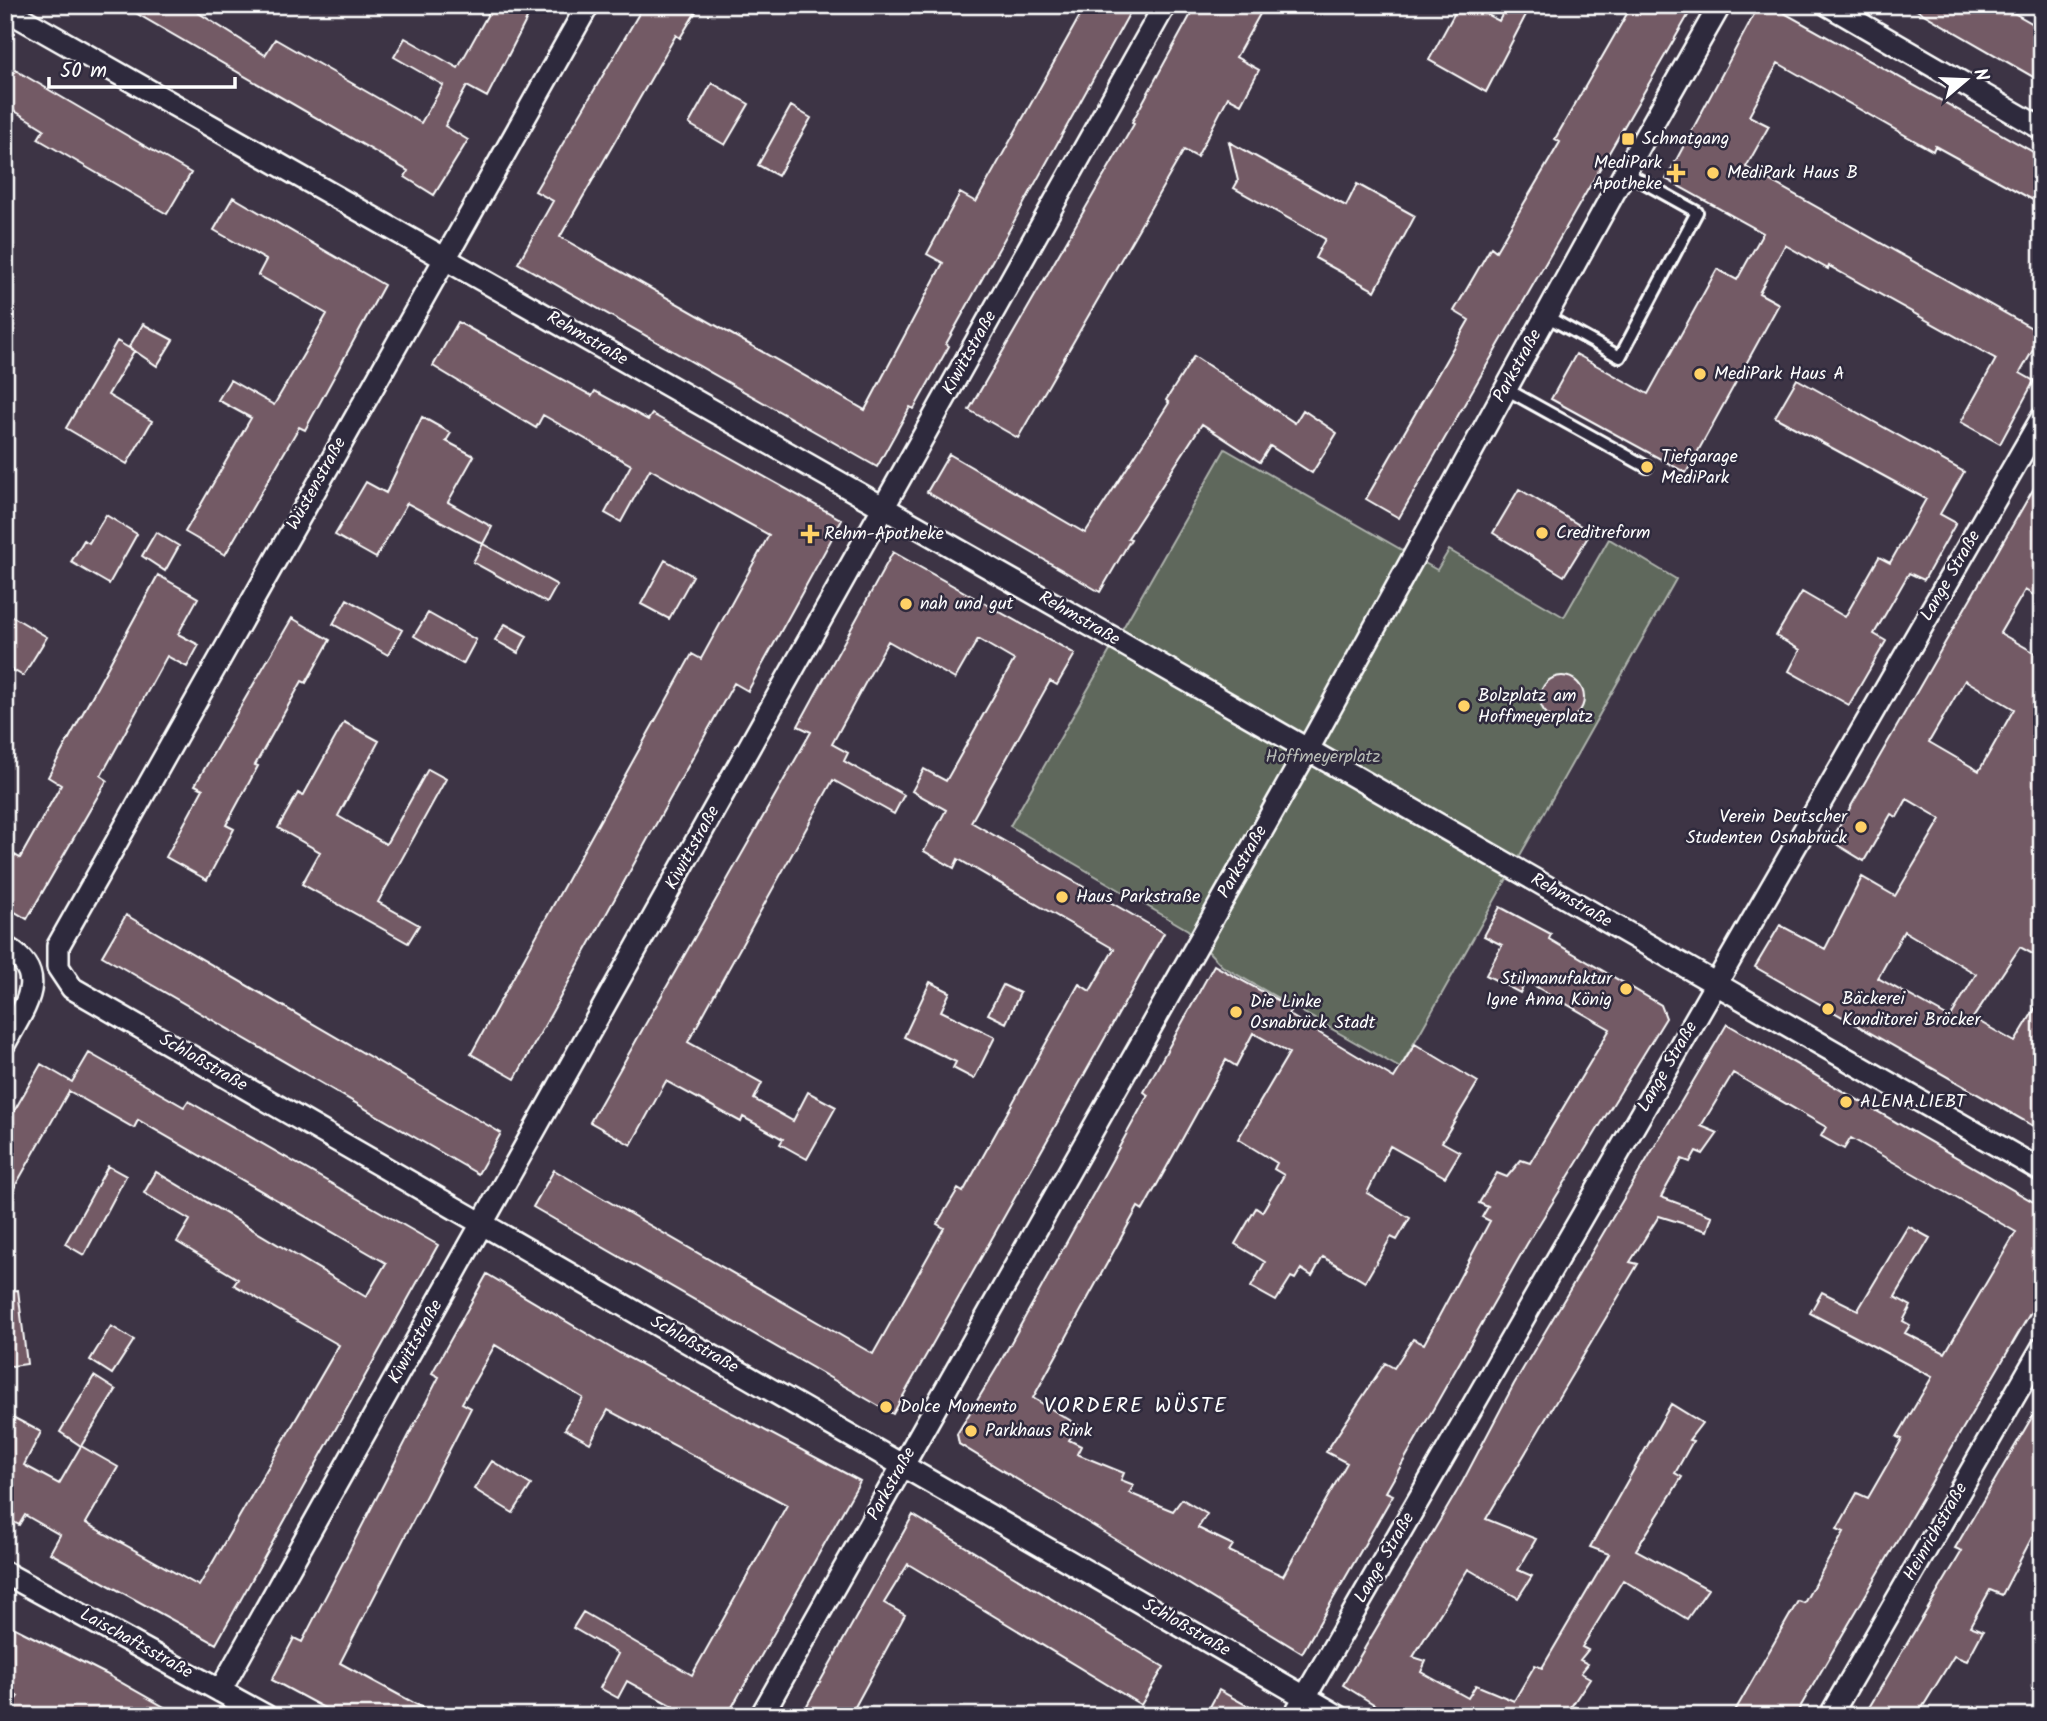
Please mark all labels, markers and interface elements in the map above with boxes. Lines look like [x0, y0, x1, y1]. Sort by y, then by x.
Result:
scale bar [49, 46, 234, 90]
north arrow [1932, 46, 2002, 116]
text: 50 m [60, 55, 107, 88]
text: N [1964, 65, 1996, 86]
place label: Schnatgang [1642, 125, 1729, 154]
marker: Schnatgang [1620, 131, 1636, 147]
place label: MediPark Apotheke [1593, 149, 1663, 199]
place label: MediPark Haus B [1727, 159, 1858, 188]
marker: MediPark Apotheke [1668, 165, 1684, 181]
marker: MediPark Haus B [1705, 165, 1721, 181]
street label: Rehmstraße [541, 304, 633, 374]
street label: Kiwittstraße [935, 305, 1005, 401]
street label: Parkstraße [1486, 324, 1550, 408]
place label: MediPark Haus A [1714, 360, 1844, 389]
marker: MediPark Haus A [1692, 366, 1708, 382]
street label: Wüstenstraße [279, 432, 355, 536]
place label: Tiefgarage MediPark [1661, 443, 1738, 493]
marker: Tiefgarage MediPark [1639, 459, 1655, 475]
place label: Creditreform [1556, 519, 1650, 548]
place label: Rehm-Apotheke [824, 520, 944, 549]
marker: Creditreform [1534, 525, 1550, 541]
street label: Lange Straße [1913, 525, 1989, 627]
marker: Rehm-Apotheke [802, 526, 818, 542]
street label: Rehmstraße [1033, 584, 1125, 654]
place label: nah und gut [920, 590, 1015, 619]
marker: nah und gut [898, 596, 914, 612]
place label: Bolzplatz am Hoffmeyerplatz [1478, 682, 1593, 732]
marker: Bolzplatz am Hoffmeyerplatz [1456, 698, 1472, 714]
park label: Hoffmeyerplatz [1265, 743, 1381, 772]
street label: Kiwittstraße [658, 800, 728, 896]
place label: Verein Deutscher Studenten Osnabrück [1686, 803, 1848, 853]
marker: Verein Deutscher Studenten Osnabrück [1853, 819, 1869, 835]
street label: Parkstraße [1210, 820, 1276, 904]
street label: Rehmstraße [1525, 866, 1617, 936]
place label: Haus Parkstraße [1076, 883, 1200, 912]
marker: Haus Parkstraße [1054, 889, 1070, 905]
place label: Stilmanufaktur Igne Anna König [1486, 965, 1613, 1015]
marker: Stilmanufaktur Igne Anna König [1618, 981, 1634, 997]
place label: Bäckerei Konditorei Bröcker [1842, 985, 1981, 1035]
place label: Die Linke Osnabrück Stadt [1250, 988, 1376, 1038]
marker: Bäckerei Konditorei Bröcker [1820, 1001, 1836, 1017]
marker: Die Linke Osnabrück Stadt [1228, 1004, 1244, 1020]
street label: Lange Straße [1630, 1016, 1706, 1118]
street label: Schloßstraße [153, 1026, 253, 1100]
place label: ALENA.LIEBT [1860, 1088, 1967, 1117]
marker: ALENA.LIEBT [1838, 1094, 1854, 1110]
street label: Kiwittstraße [381, 1294, 451, 1390]
street label: Schloßstraße [644, 1308, 744, 1382]
district label: VORDERE WÜSTE [1044, 1390, 1228, 1423]
place label: Dolce Momento [900, 1393, 1017, 1422]
marker: Dolce Momento [878, 1399, 894, 1415]
place label: Parkhaus Rink [985, 1417, 1093, 1446]
marker: Parkhaus Rink [963, 1423, 979, 1439]
street label: Parkstraße [860, 1442, 924, 1526]
street label: Heinrichstraße [1896, 1477, 1976, 1587]
street label: Lange Straße [1347, 1507, 1423, 1609]
street label: Schloßstraße [1136, 1591, 1236, 1665]
street label: Laischaftsstraße [74, 1601, 198, 1687]

